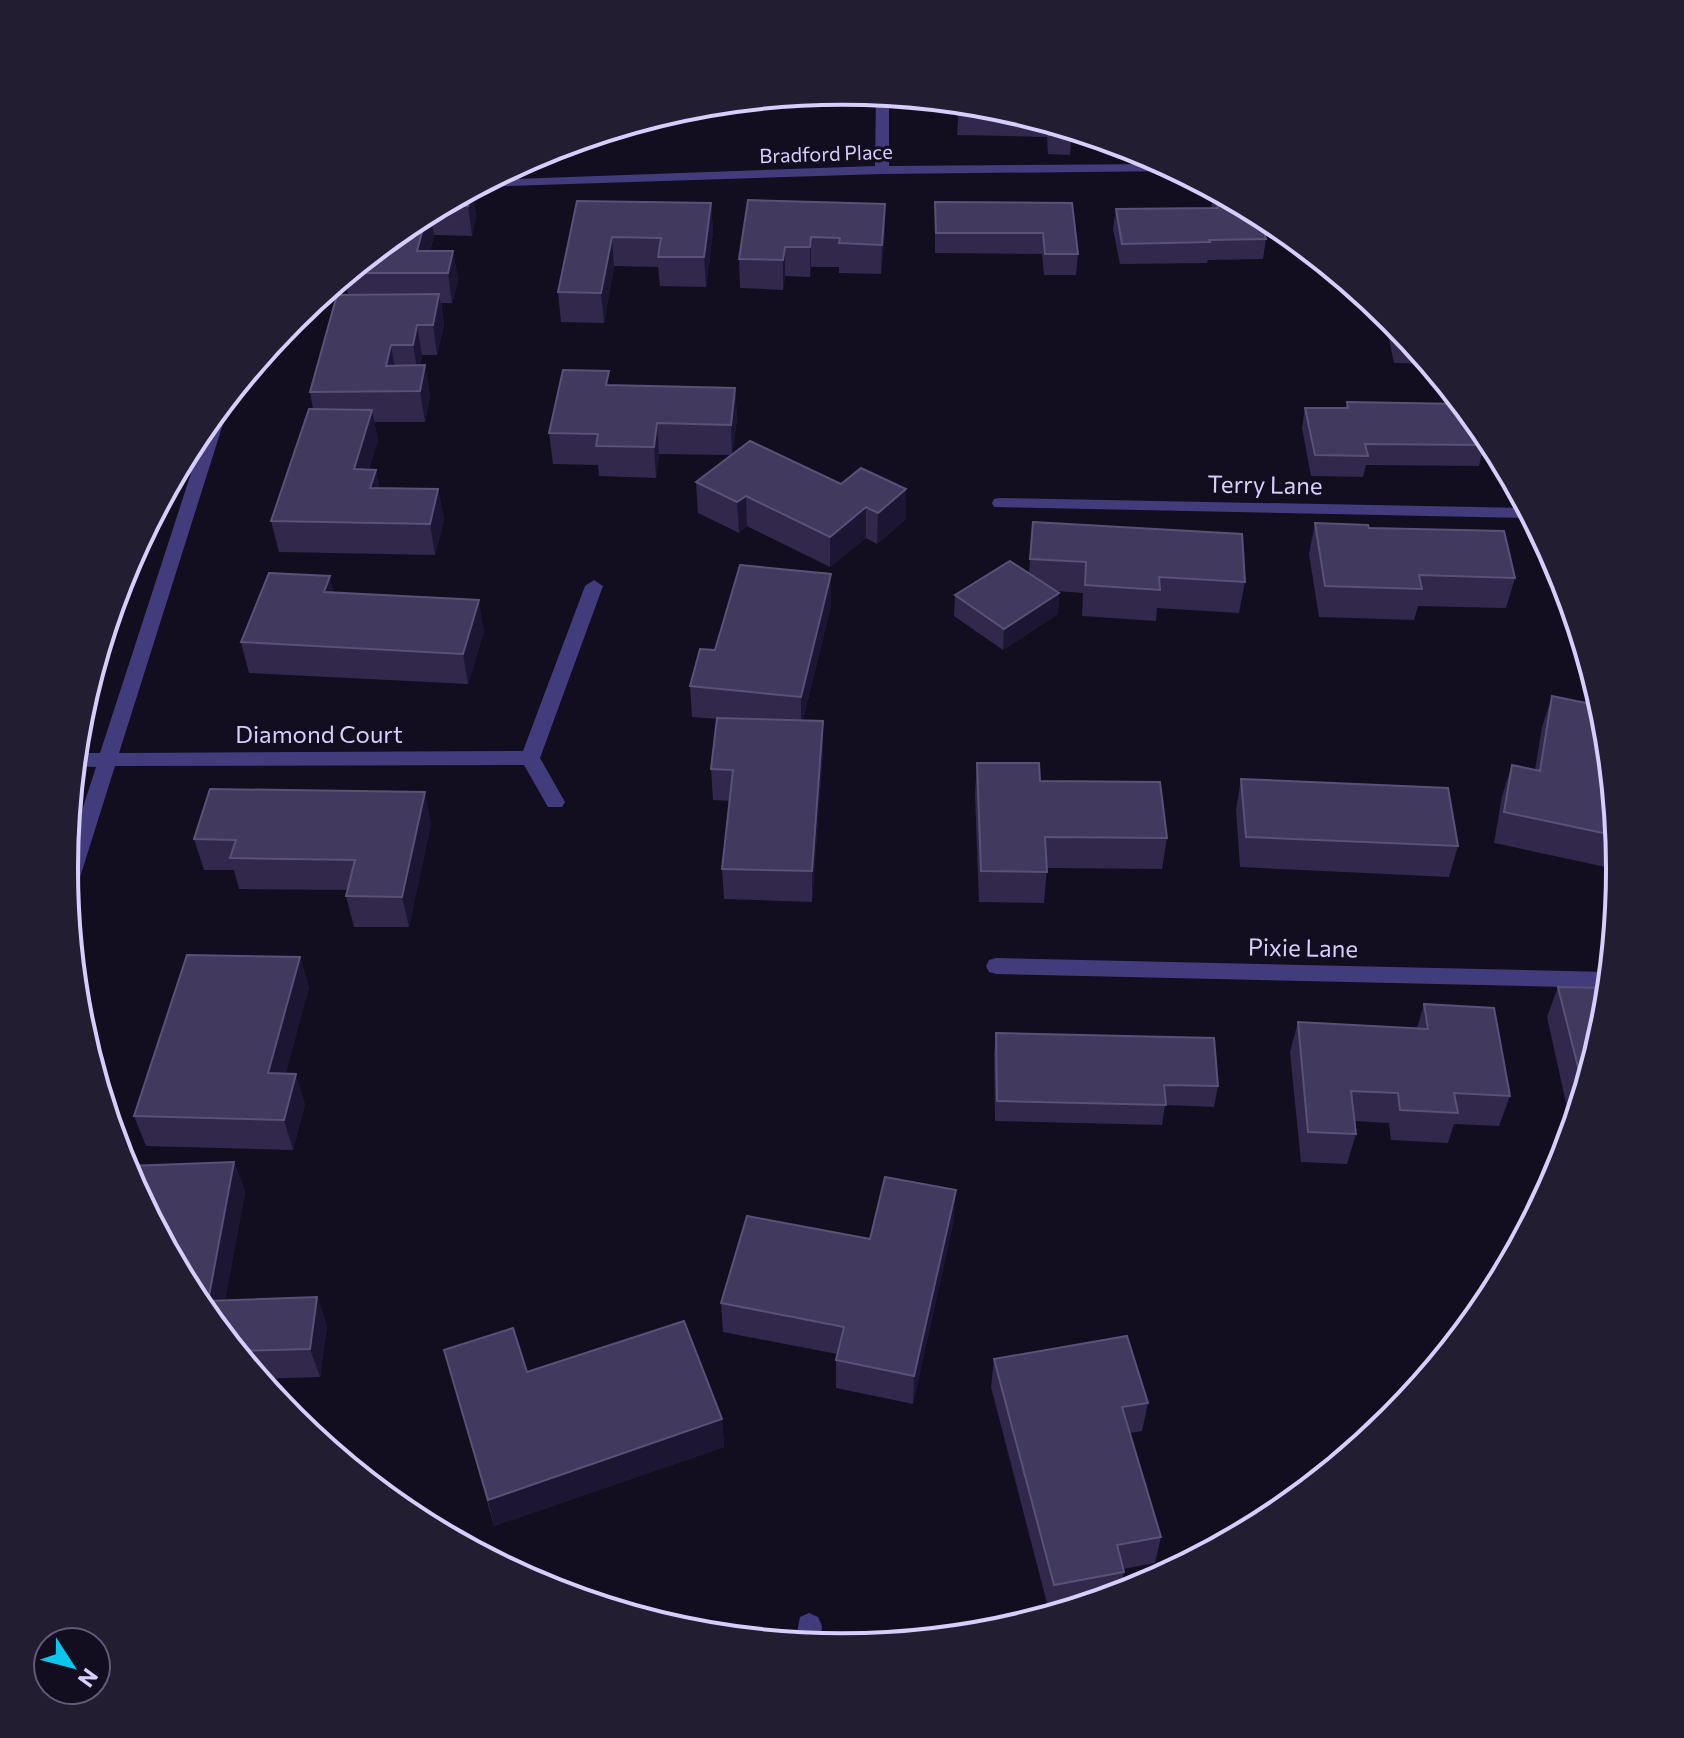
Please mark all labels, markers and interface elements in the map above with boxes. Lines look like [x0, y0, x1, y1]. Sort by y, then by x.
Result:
street label: Bradford Place [759, 139, 893, 167]
street label: Terry Lane [1207, 468, 1323, 500]
street label: Diamond Court [235, 719, 403, 748]
street label: Pixie Lane [1248, 932, 1358, 962]
north arrow [32, 1626, 112, 1706]
text: N [73, 1663, 104, 1693]

